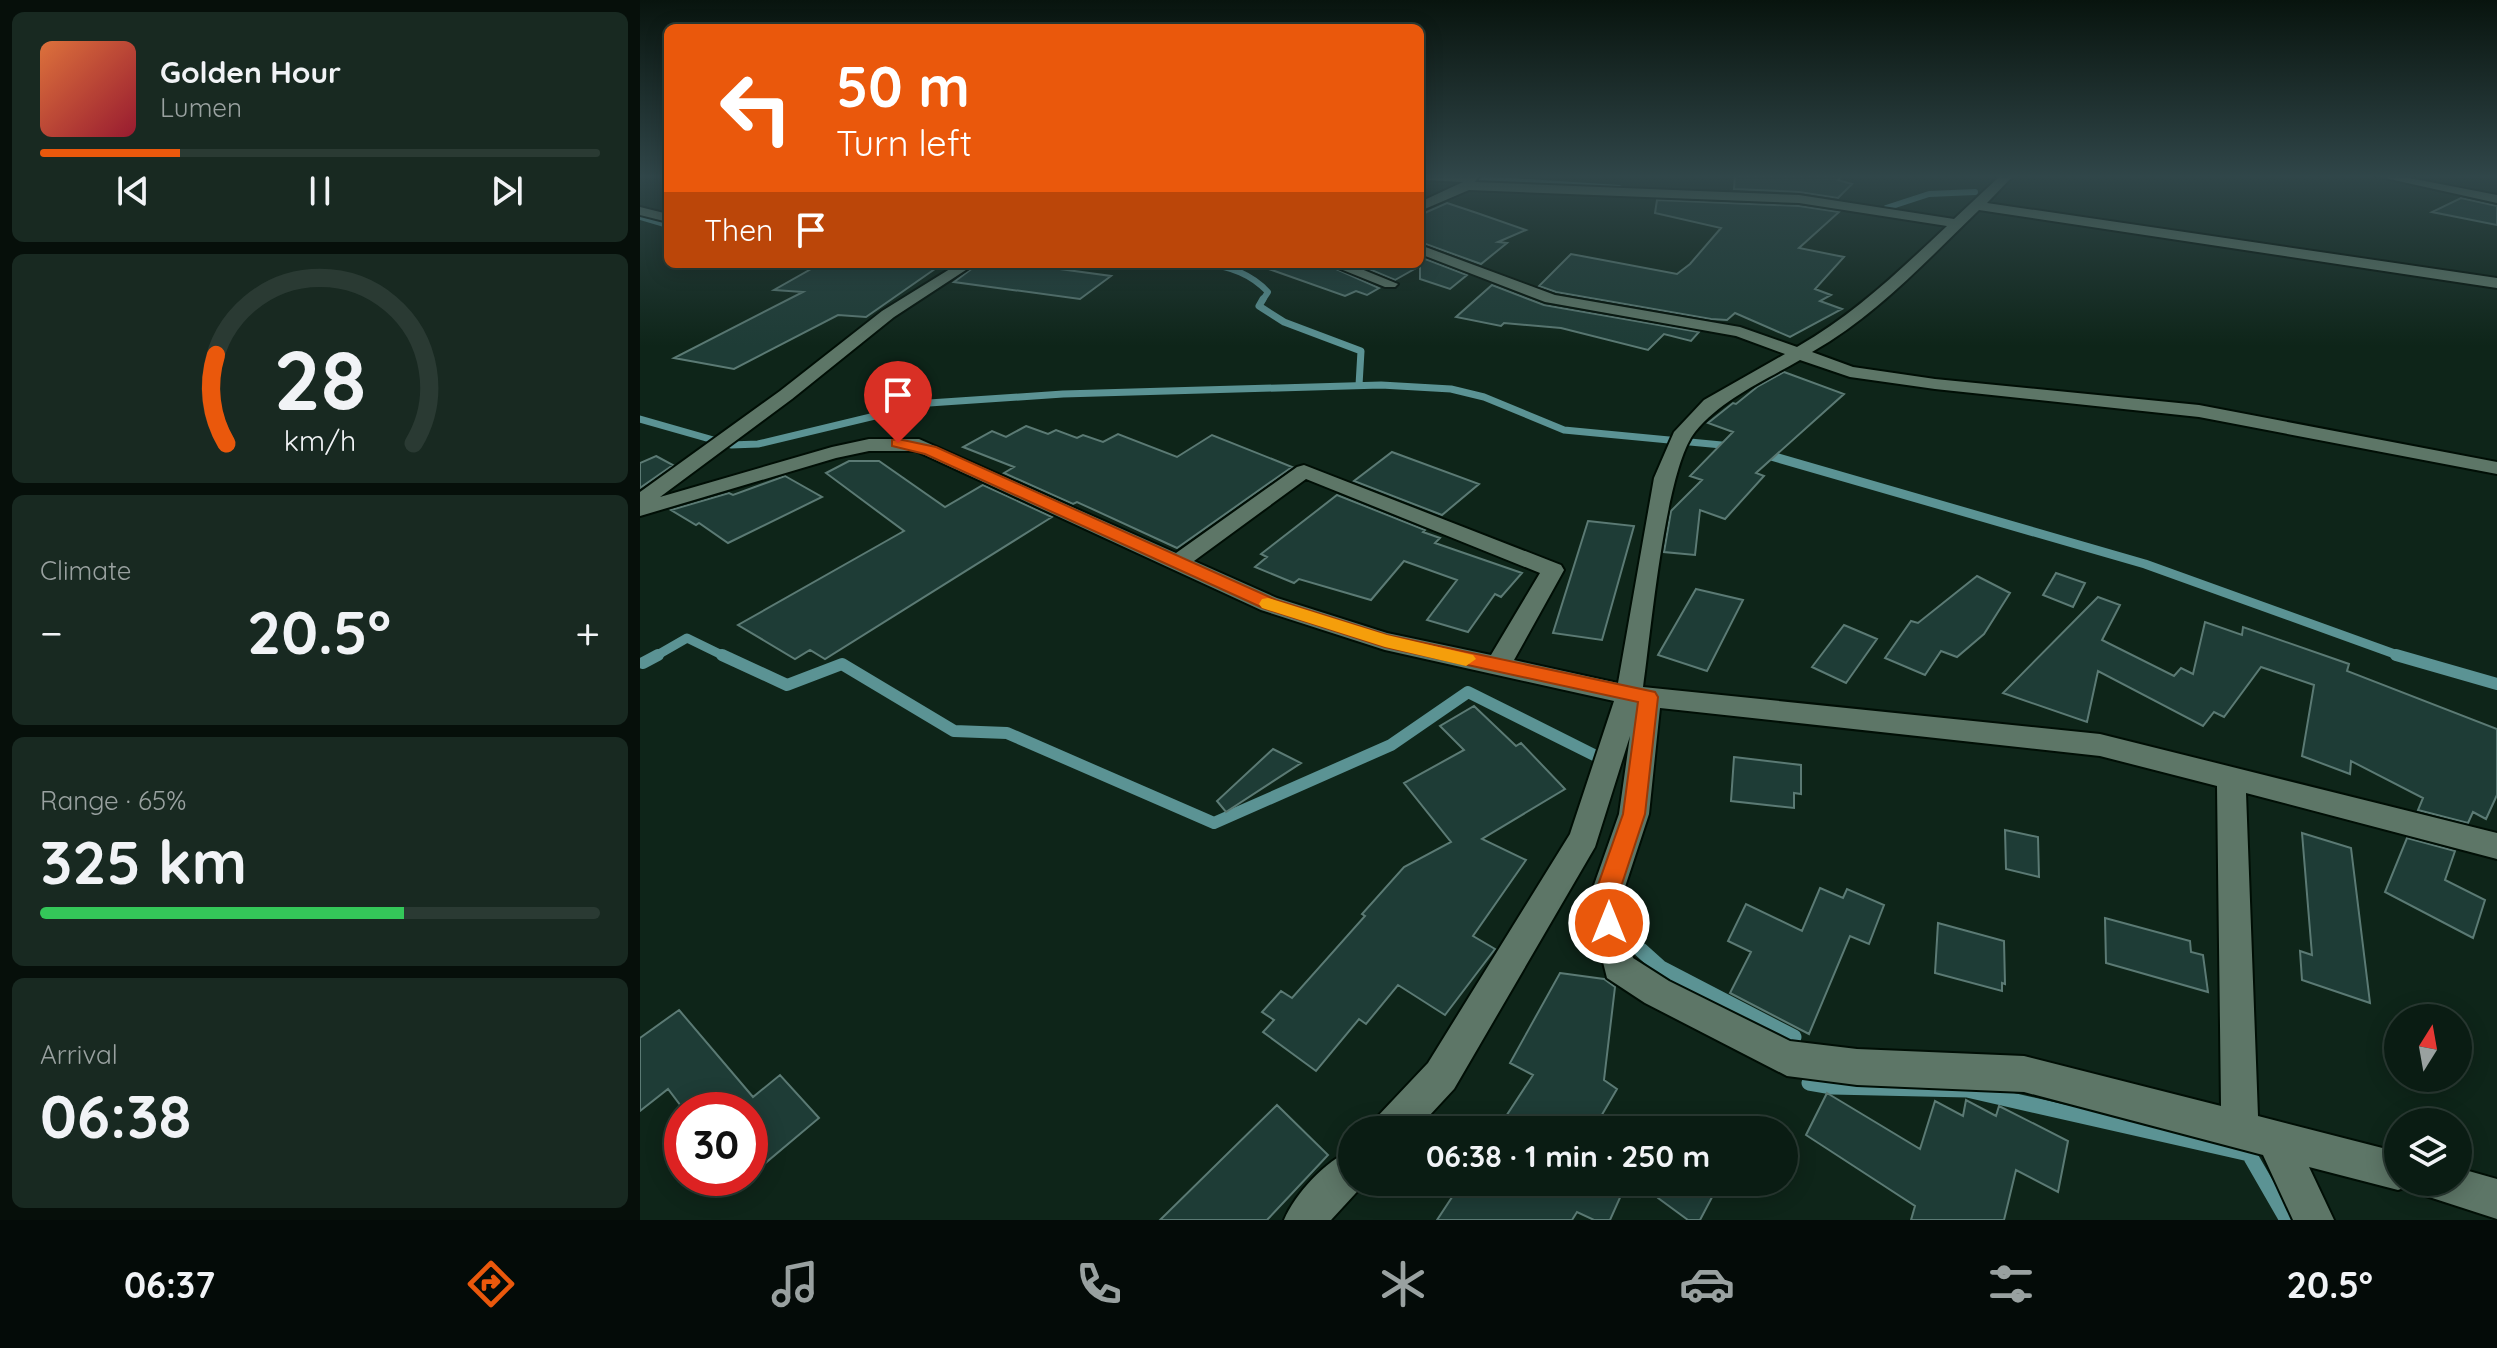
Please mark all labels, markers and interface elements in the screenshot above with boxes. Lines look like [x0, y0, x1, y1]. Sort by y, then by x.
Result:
text: 50 m [836, 51, 970, 121]
text: Golden Hour [160, 53, 341, 91]
icon: left [704, 56, 808, 160]
text: Lumen [160, 91, 242, 124]
text: Turn left [836, 120, 972, 165]
icon: previous [111, 169, 155, 213]
icon: pause [298, 169, 342, 213]
icon: next [485, 169, 529, 213]
icon: arrive [789, 208, 833, 252]
text: Then [704, 211, 773, 249]
text: 28 [274, 327, 366, 431]
pin [864, 361, 932, 443]
icon: arrive [876, 373, 920, 417]
text: km/h [284, 423, 356, 459]
text: Climate [40, 554, 131, 587]
text: 20.5° [247, 594, 391, 669]
text: − [40, 605, 63, 660]
text: + [575, 605, 600, 660]
text: Range · 65% [40, 784, 186, 817]
text: 325 km [40, 824, 247, 899]
position arrow [1567, 881, 1651, 965]
north arrow [2384, 1004, 2472, 1092]
map controls [2384, 1004, 2472, 1196]
text: Arrival [40, 1038, 118, 1071]
text: 06:38 [40, 1078, 192, 1153]
speed limit sign: 30 [664, 1092, 768, 1196]
button: layers [2384, 1108, 2472, 1196]
text: 06:38 · 1 min · 250 m [1426, 1137, 1710, 1175]
icon: directions [463, 1256, 519, 1312]
icon: music [767, 1256, 823, 1312]
icon: phone [1071, 1256, 1127, 1312]
icon: climate [1375, 1256, 1431, 1312]
icon: car [1679, 1256, 1735, 1312]
icon: filters [1983, 1256, 2039, 1312]
text: 06:37 [124, 1262, 215, 1307]
text: 20.5° [2287, 1262, 2373, 1307]

